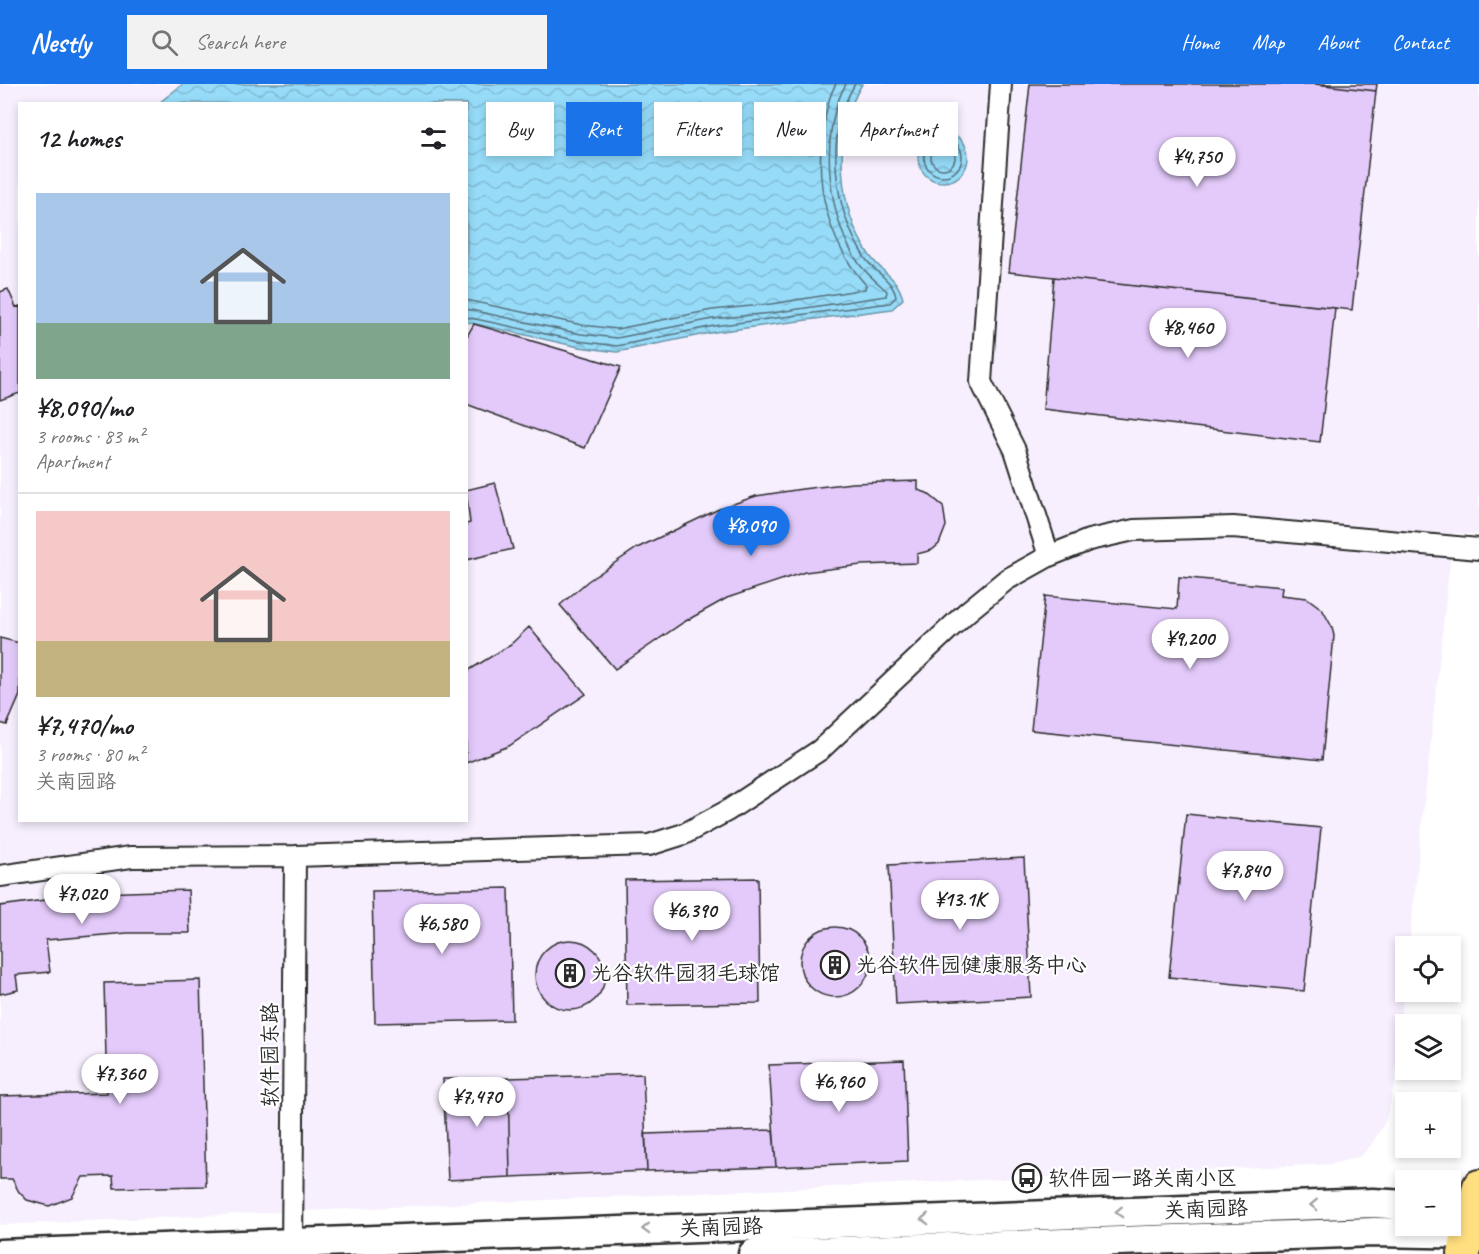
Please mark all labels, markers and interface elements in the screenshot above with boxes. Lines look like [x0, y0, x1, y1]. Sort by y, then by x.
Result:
search box [127, 15, 547, 69]
text: Nestly [30, 25, 91, 60]
icon: search [148, 26, 181, 59]
text: Search here [196, 28, 285, 56]
text: Home [1181, 29, 1219, 55]
text: Map [1252, 29, 1284, 55]
text: About [1317, 29, 1359, 55]
text: Contact [1392, 29, 1449, 55]
chip: Buy [486, 102, 554, 156]
chip: Rent [566, 102, 642, 156]
chip: Filters [654, 102, 742, 156]
chip: New [754, 102, 826, 156]
chip: Apartment [838, 102, 958, 156]
text: 12 homes [36, 122, 121, 155]
icon: filters [417, 122, 450, 155]
pin: ¥4,750 [1148, 137, 1246, 188]
text: ¥4,750 [1173, 144, 1221, 169]
icon: home [189, 232, 297, 340]
pin: ¥8,460 [1139, 308, 1237, 359]
text: ¥8,460 [1163, 315, 1213, 340]
text: ¥8,090/mo [36, 391, 133, 424]
text: 3 rooms · 83 m² [36, 424, 144, 449]
text: Apartment [36, 449, 109, 474]
pin: ¥8,090 [702, 506, 800, 557]
text: ¥8,090 [727, 513, 775, 538]
icon: home [189, 550, 297, 658]
pin: ¥9,200 [1141, 619, 1239, 670]
text: ¥9,200 [1166, 626, 1214, 651]
text: ¥7,470/mo [36, 709, 133, 742]
text: 3 rooms · 80 m² [36, 742, 144, 767]
text: 关南园路 [36, 769, 116, 794]
pin: ¥7,840 [1196, 851, 1294, 902]
text: ¥7,840 [1221, 858, 1269, 883]
pin: ¥7,020 [33, 874, 131, 925]
pin: ¥13.1K [911, 880, 1009, 931]
text: ¥7,020 [58, 881, 106, 906]
text: ¥13.1K [935, 887, 985, 912]
pin: ¥6,390 [643, 891, 741, 942]
text: ¥6,390 [667, 898, 717, 923]
pin: ¥6,580 [393, 904, 491, 955]
text: ¥6,580 [417, 911, 467, 936]
map controls [1395, 936, 1461, 1236]
button: locate [1395, 936, 1461, 1002]
building icon: 光谷软件园健康服务中心 [819, 949, 851, 981]
place label: 光谷软件园健康服务中心 [856, 952, 1087, 978]
building icon: 光谷软件园羽毛球馆 [554, 957, 586, 989]
place label: 光谷软件园羽毛球馆 [591, 960, 780, 986]
street label: 软件园东路 [257, 1003, 283, 1108]
button: layers [1395, 1014, 1461, 1080]
pin: ¥7,360 [71, 1054, 169, 1105]
text: ¥7,360 [95, 1061, 145, 1086]
pin: ¥6,960 [790, 1062, 888, 1113]
text: ¥6,960 [814, 1069, 864, 1094]
pin: ¥7,470 [428, 1077, 526, 1128]
text: ¥7,470 [453, 1084, 501, 1109]
button: + [1395, 1092, 1461, 1158]
bus stop icon: 软件园一路关南小区 [1011, 1162, 1043, 1194]
place label: 软件园一路关南小区 [1048, 1165, 1237, 1191]
button: − [1395, 1170, 1461, 1236]
street label: 关南园路 [1164, 1195, 1248, 1223]
one-way arrow [1310, 1199, 1319, 1212]
one-way arrow [1115, 1206, 1124, 1219]
street label: 关南园路 [679, 1213, 763, 1241]
one-way arrow [920, 1213, 929, 1226]
one-way arrow [641, 1223, 650, 1236]

